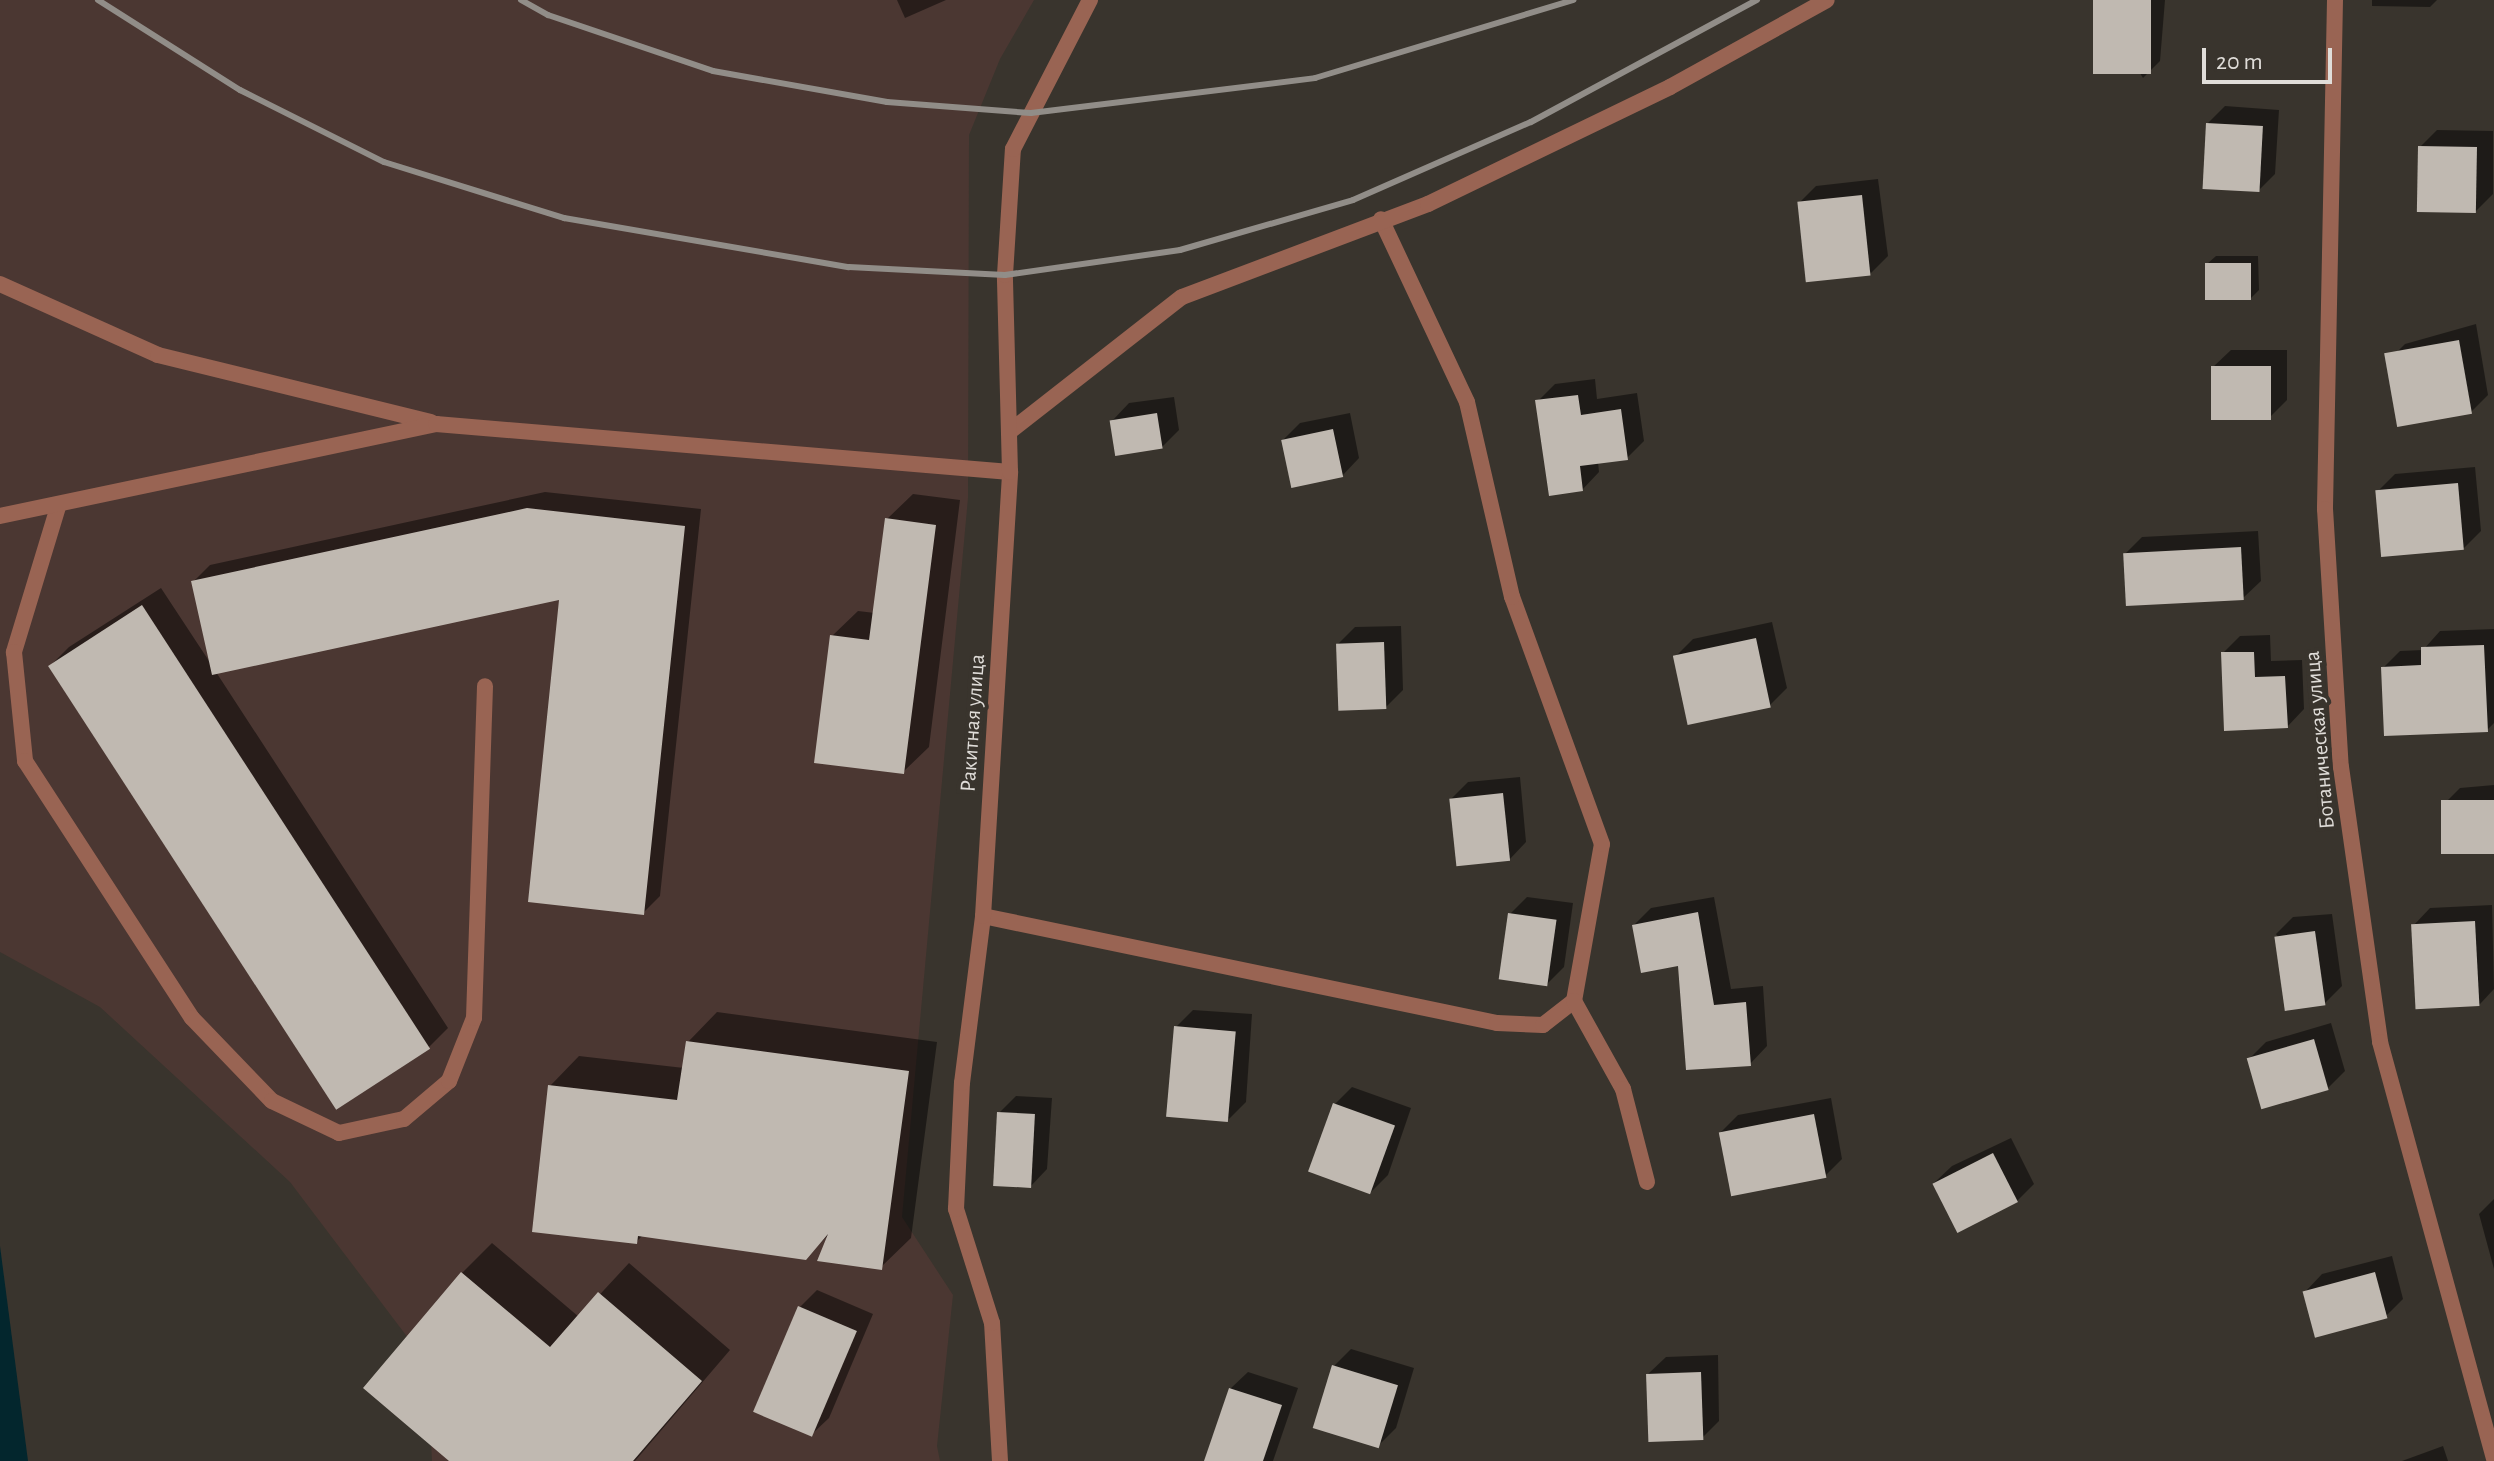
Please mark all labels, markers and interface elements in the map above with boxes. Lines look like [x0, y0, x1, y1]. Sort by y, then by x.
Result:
scale bar [2206, 32, 2336, 82]
text: 20 m [2216, 50, 2263, 74]
street label: Ботаническая улица [2299, 650, 2341, 830]
street label: Ракитная улица [955, 653, 991, 793]

